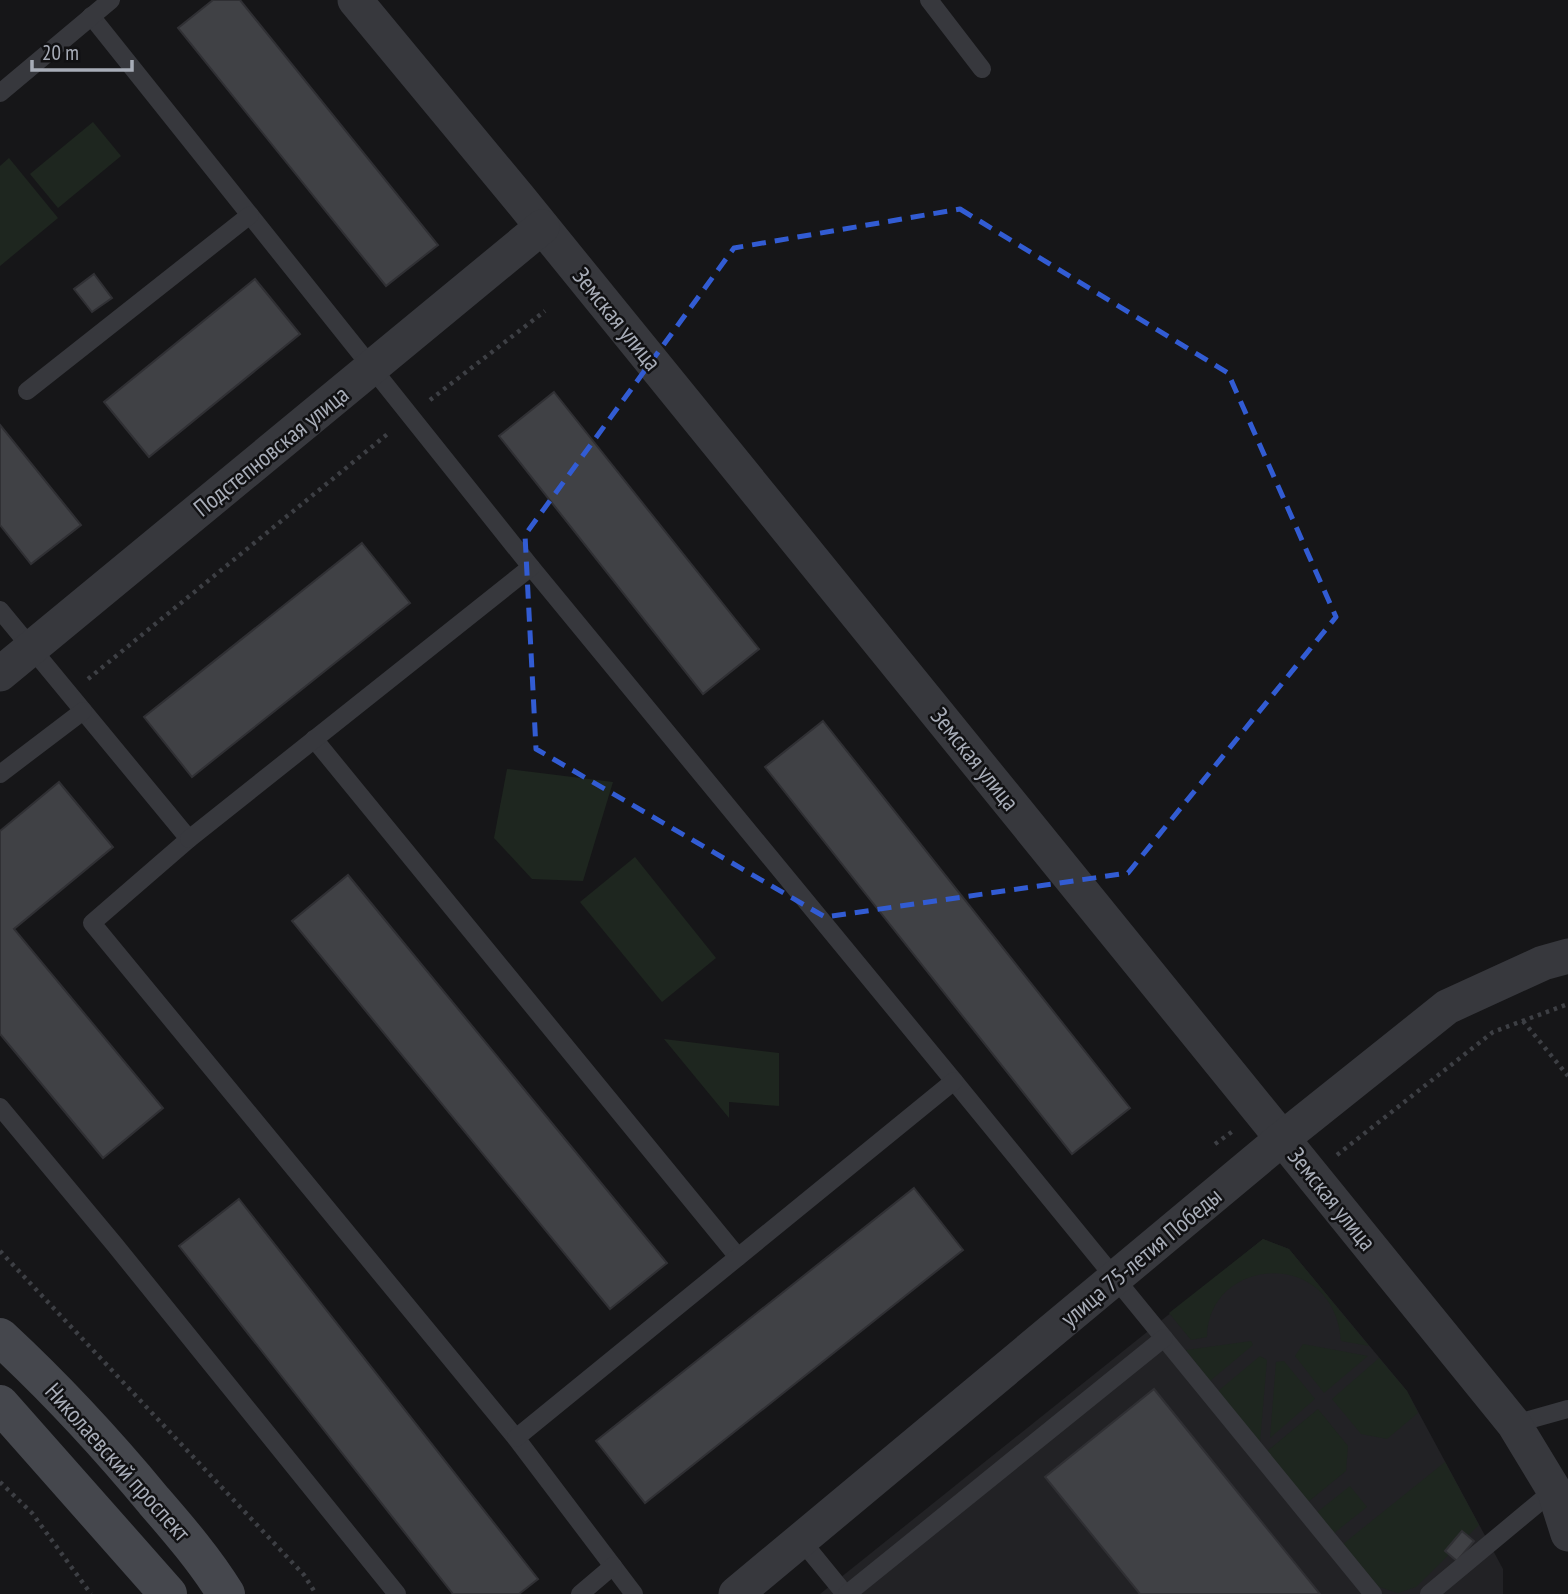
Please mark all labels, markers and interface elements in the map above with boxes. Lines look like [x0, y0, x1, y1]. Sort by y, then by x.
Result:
scale bar [32, 28, 131, 72]
text: 20 m [42, 39, 79, 66]
street label: Земская улица [566, 261, 668, 377]
street label: Подстепновская улица [187, 379, 355, 523]
street label: Земская улица [924, 701, 1026, 817]
street label: Земская улица [1281, 1141, 1383, 1257]
street label: улица 75-летия Победы [1054, 1181, 1228, 1333]
street label: Николаевский проспект [39, 1376, 198, 1548]

